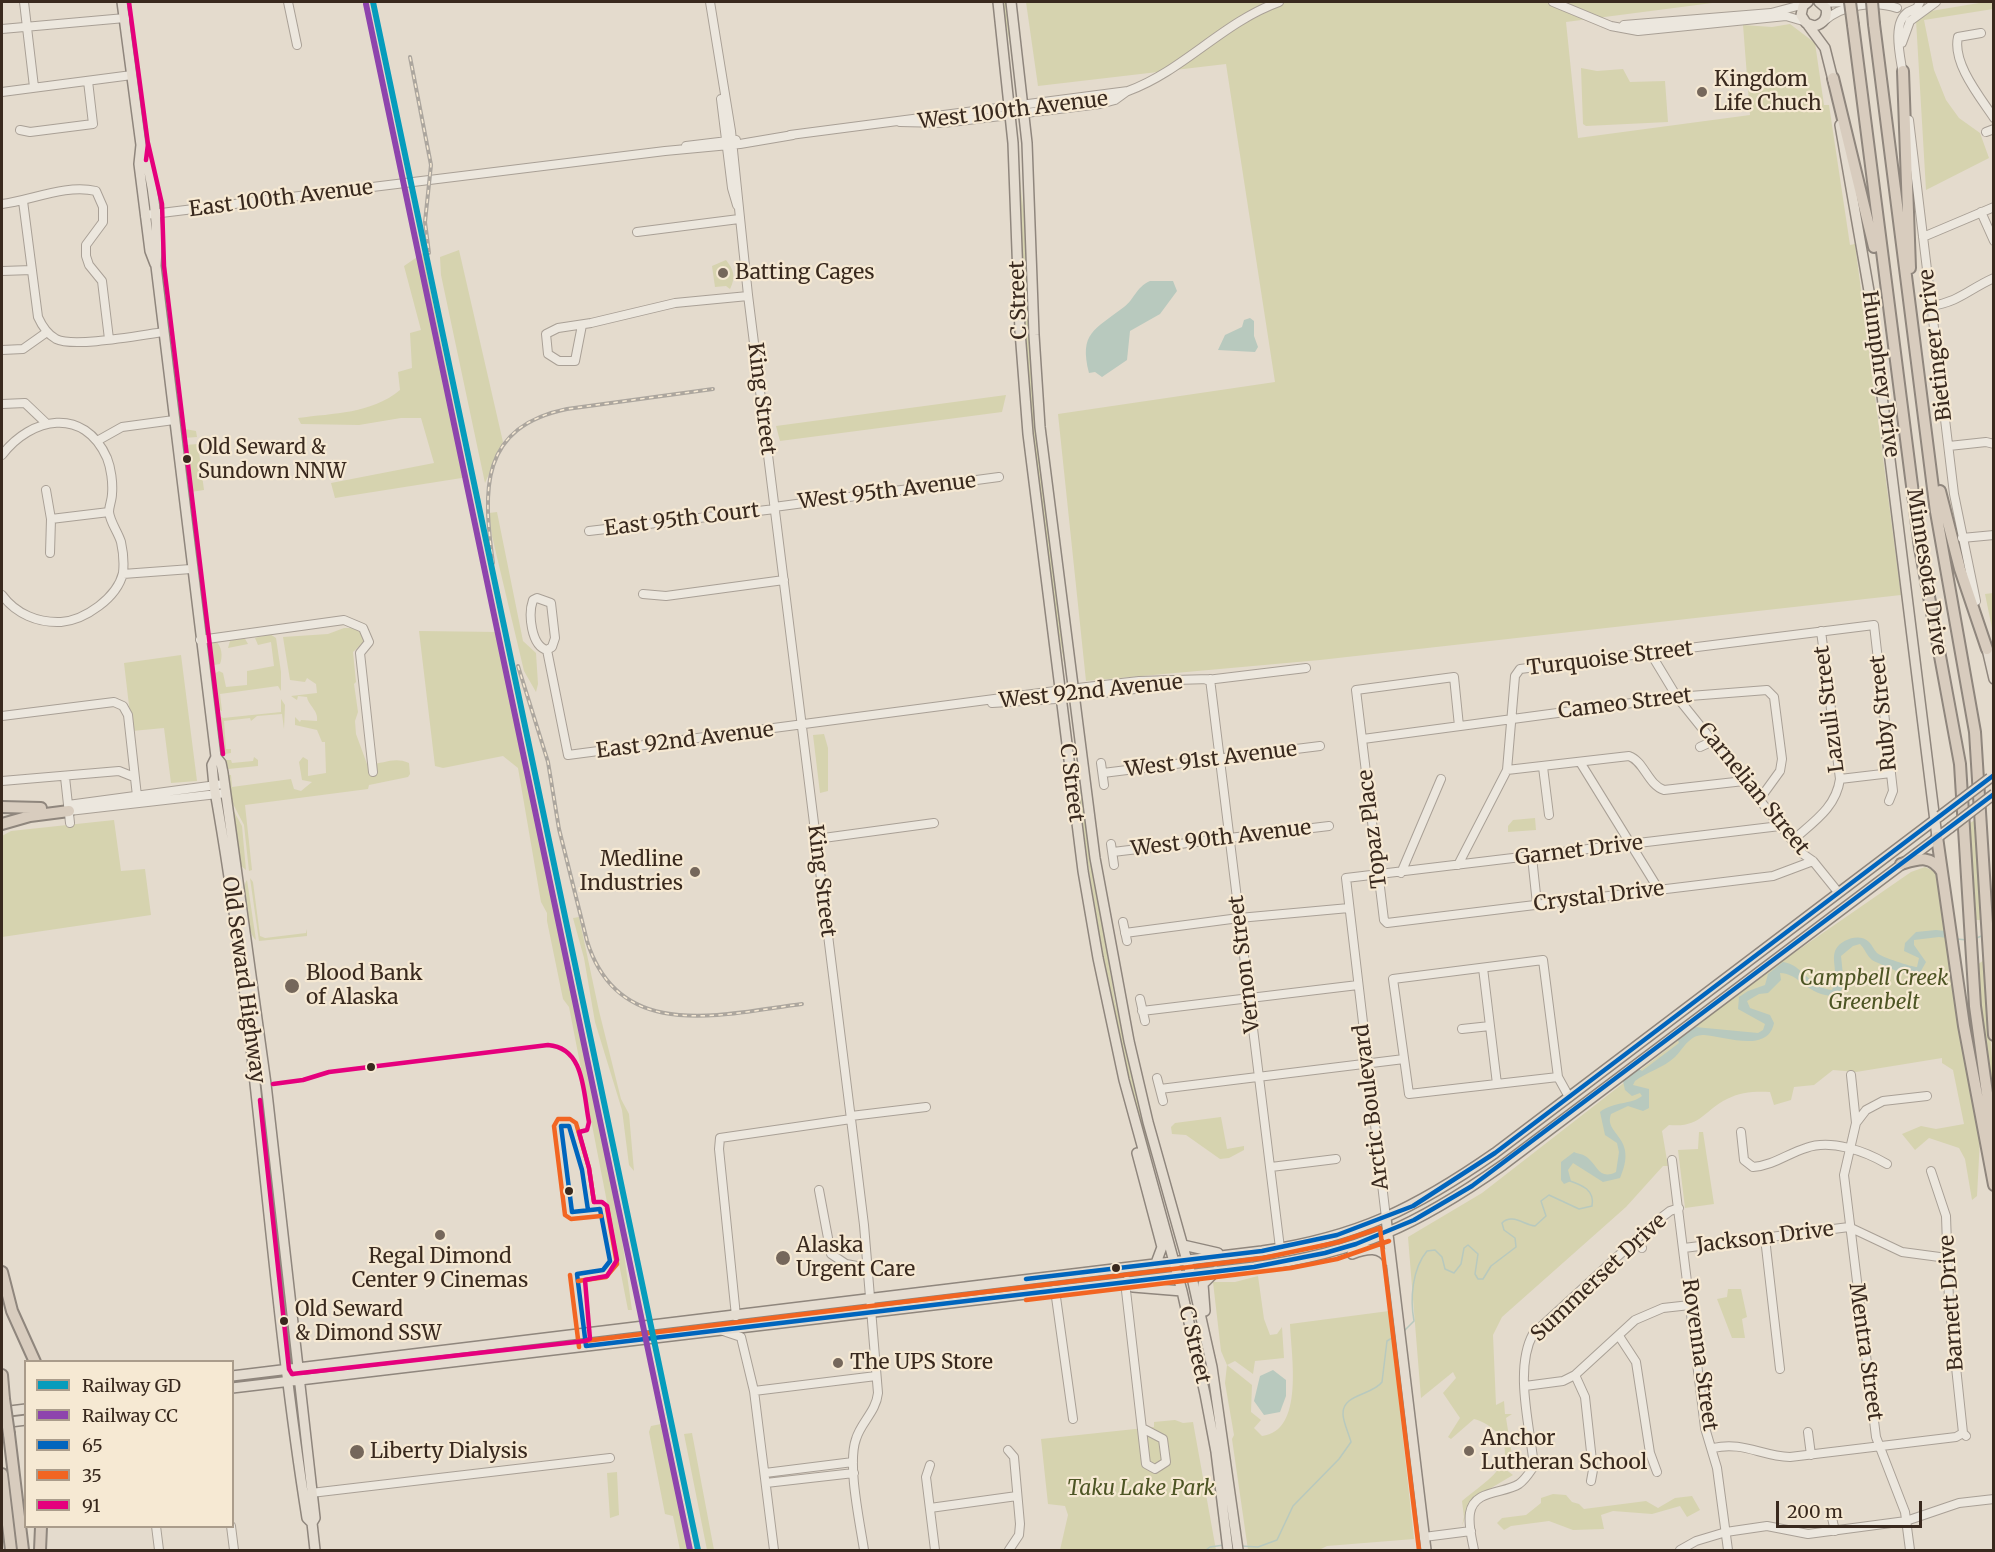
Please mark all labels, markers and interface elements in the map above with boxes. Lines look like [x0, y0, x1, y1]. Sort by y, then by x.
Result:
place label: Kingdom Life Chuch [1714, 67, 1822, 117]
marker: Kingdom Life Chuch [1695, 85, 1709, 99]
street label: West 100th Avenue [917, 87, 1109, 135]
street label: East 100th Avenue [187, 175, 375, 223]
place label: Batting Cages [735, 260, 875, 286]
street label: C Street [1005, 260, 1033, 340]
marker: Batting Cages [716, 266, 730, 280]
street label: Bietinger Drive [1914, 268, 1958, 422]
street label: Humphrey Drive [1856, 289, 1904, 459]
street label: King Street [742, 341, 780, 457]
place label: Old Seward & Sundown NNW [198, 436, 346, 483]
marker: Old Seward & Sundown NNW [181, 453, 193, 465]
street label: West 95th Avenue [797, 469, 977, 515]
street label: Minnesota Drive [1900, 487, 1952, 657]
street label: East 95th Court [603, 498, 761, 542]
street label: Turquoise Street [1525, 636, 1695, 682]
street label: Lazuli Street [1810, 644, 1850, 774]
street label: Ruby Street [1865, 654, 1903, 772]
street label: West 92nd Avenue [998, 670, 1184, 714]
street label: Cameo Street [1557, 683, 1693, 725]
street label: East 92nd Avenue [595, 718, 775, 764]
street label: Carnelian Street [1692, 718, 1814, 860]
street label: West 91st Avenue [1124, 737, 1298, 783]
street label: C Street [1054, 742, 1088, 824]
street label: Topaz Place [1353, 768, 1393, 890]
street label: West 90th Avenue [1129, 815, 1313, 863]
street label: King Street [802, 823, 840, 939]
street label: Garnet Drive [1514, 831, 1644, 871]
place label: Medline Industries [580, 847, 683, 897]
marker: Medline Industries [688, 865, 702, 879]
street label: Old Seward Highway [216, 875, 270, 1085]
street label: Crystal Drive [1532, 876, 1666, 918]
street label: Vernon Street [1224, 894, 1266, 1034]
place label: Blood Bank of Alaska [306, 961, 423, 1011]
park label: Campbell Creek Greenbelt [1800, 966, 1948, 1016]
marker: Blood Bank of Alaska [283, 977, 301, 995]
street label: Arctic Boulevard [1349, 1023, 1395, 1191]
unlabelled marker [365, 1061, 377, 1073]
unlabelled marker [563, 1185, 575, 1197]
street label: Summerset Drive [1526, 1209, 1672, 1347]
street label: Jackson Drive [1695, 1217, 1835, 1259]
marker: Regal Dimond Center 9 Cinemas [433, 1228, 447, 1242]
place label: Alaska Urgent Care [796, 1233, 915, 1283]
street label: Barnett Drive [1935, 1234, 1969, 1372]
place label: Regal Dimond Center 9 Cinemas [352, 1244, 528, 1294]
marker: Alaska Urgent Care [774, 1249, 792, 1267]
unlabelled marker [1110, 1262, 1122, 1274]
street label: Rovenna Street [1676, 1277, 1722, 1433]
street label: Mentra Street [1843, 1281, 1887, 1423]
place label: Old Seward & Dimond SSW [295, 1298, 441, 1345]
street label: C Street [1173, 1304, 1215, 1386]
marker: Old Seward & Dimond SSW [278, 1315, 290, 1327]
place label: The UPS Store [850, 1350, 993, 1376]
marker: The UPS Store [831, 1356, 845, 1370]
legend [24, 1360, 234, 1528]
text: Railway GD [82, 1374, 181, 1397]
text: Railway CC [82, 1404, 178, 1427]
place label: Anchor Lutheran School [1481, 1426, 1647, 1476]
text: 65 [82, 1434, 103, 1457]
place label: Liberty Dialysis [370, 1439, 528, 1465]
marker: Liberty Dialysis [348, 1443, 366, 1461]
marker: Anchor Lutheran School [1462, 1444, 1476, 1458]
text: 35 [82, 1464, 102, 1487]
park label: Taku Lake Park [1067, 1476, 1215, 1502]
scale bar [1779, 1489, 1924, 1527]
text: 91 [82, 1494, 100, 1517]
text: 200 m [1787, 1500, 1843, 1523]

